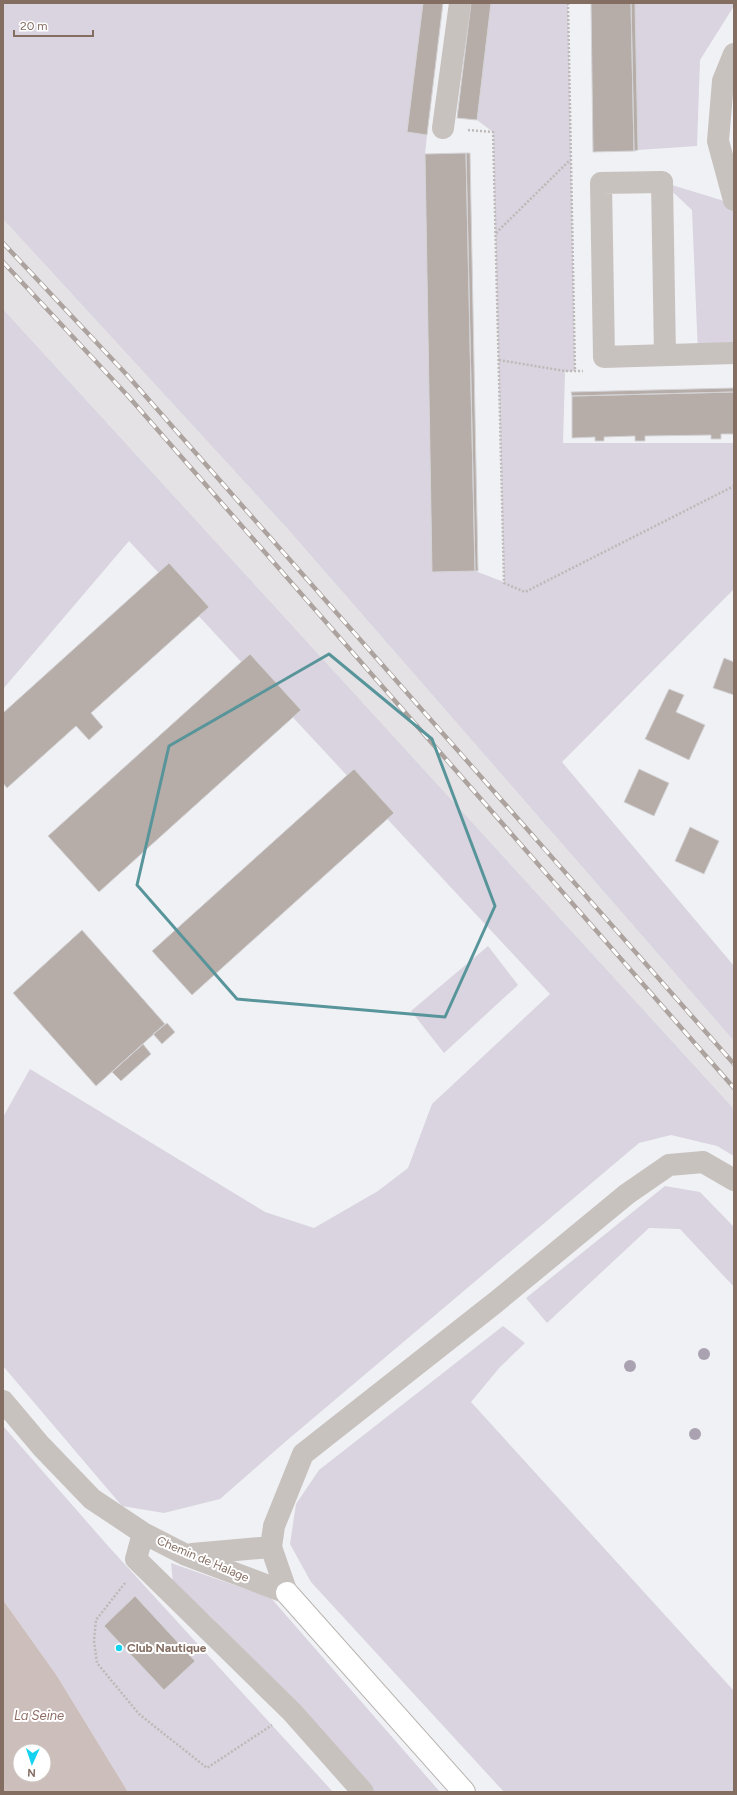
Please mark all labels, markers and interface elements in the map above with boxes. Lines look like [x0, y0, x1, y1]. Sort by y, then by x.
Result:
scale bar [14, 12, 93, 38]
text: 20 m [20, 19, 48, 33]
street label: Chemin de Halage [155, 1533, 252, 1585]
place label: Club Nautique [127, 1641, 207, 1655]
marker: Club Nautique [114, 1643, 124, 1653]
water label: La Seine [14, 1708, 64, 1723]
north arrow [12, 1743, 52, 1783]
text: N [27, 1766, 36, 1779]

